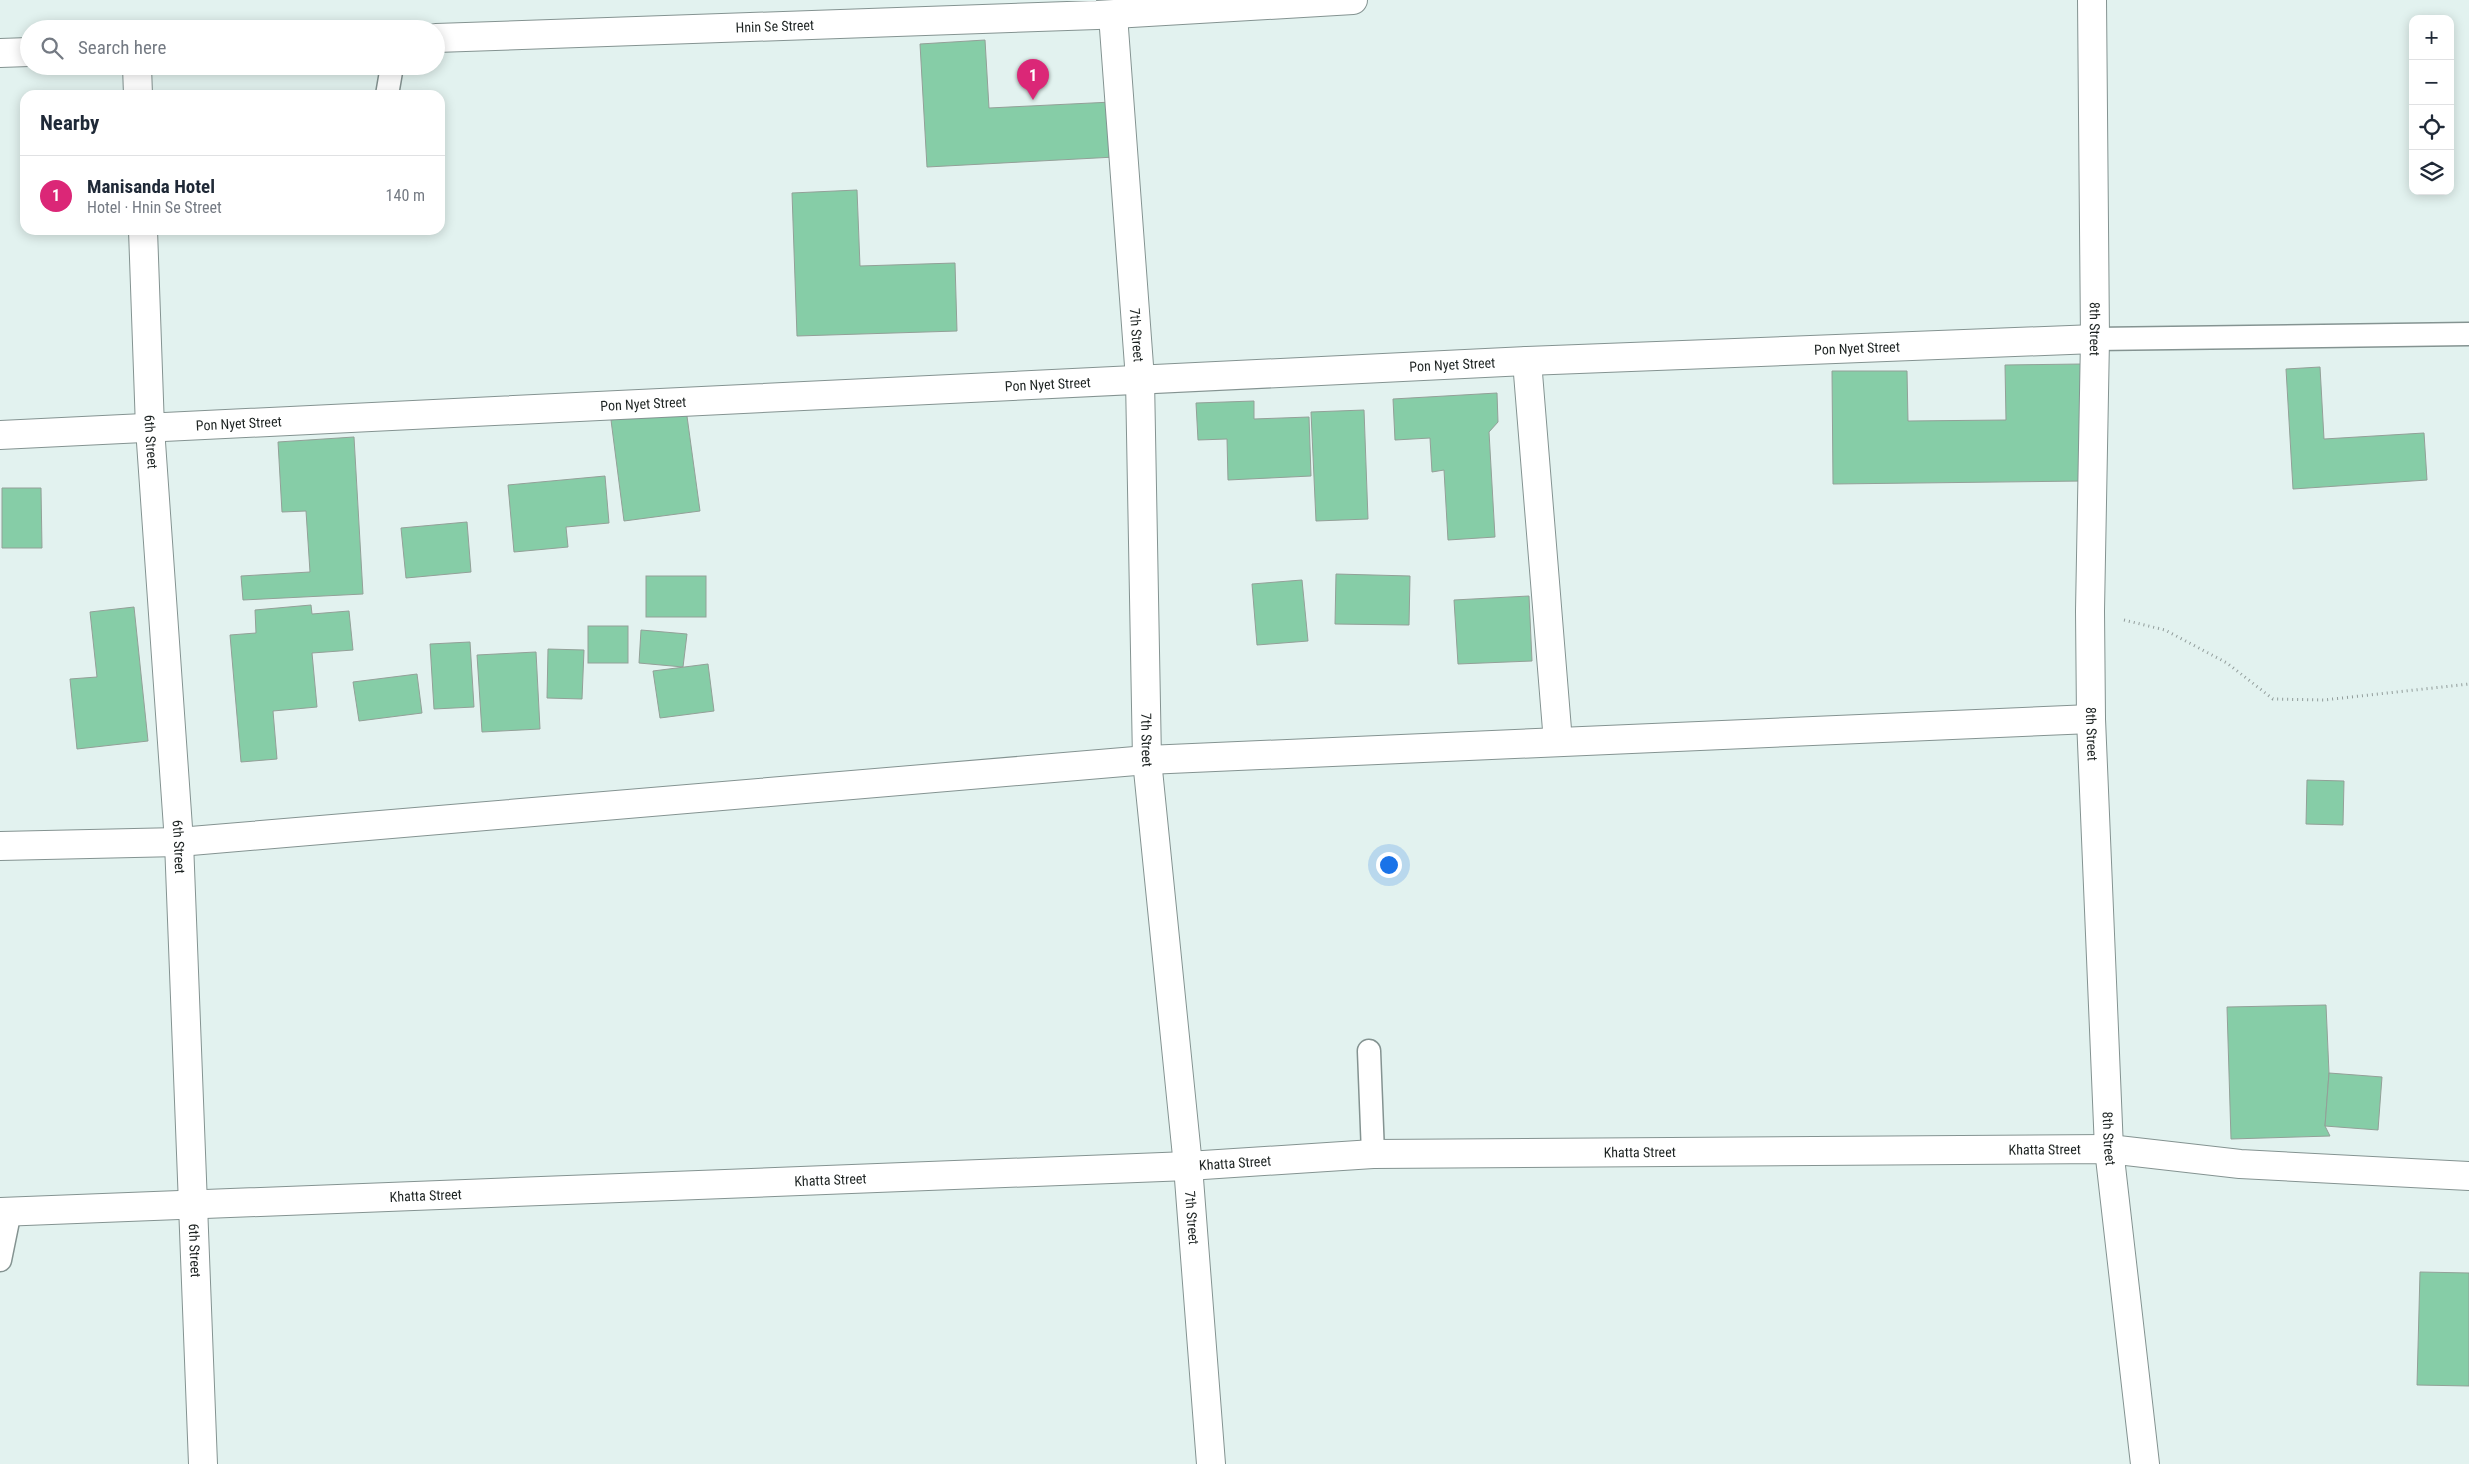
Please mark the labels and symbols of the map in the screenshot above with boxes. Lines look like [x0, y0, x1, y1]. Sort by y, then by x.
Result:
street label: Hnin Se Street [735, 17, 814, 36]
pin: 1 [1017, 59, 1049, 100]
street label: 8th Street [2087, 302, 2103, 356]
street label: 7th Street [1127, 308, 1147, 363]
street label: Pon Nyet Street [1814, 339, 1900, 358]
street label: Pon Nyet Street [1409, 355, 1496, 375]
street label: Pon Nyet Street [1004, 374, 1091, 394]
street label: Pon Nyet Street [600, 394, 687, 414]
street label: Pon Nyet Street [195, 413, 282, 434]
street label: 6th Street [142, 415, 161, 469]
street label: 8th Street [2083, 707, 2101, 761]
street label: 7th Street [1138, 713, 1156, 768]
street label: 6th Street [169, 819, 188, 874]
your location [1376, 852, 1402, 878]
street label: 8th Street [2099, 1111, 2119, 1166]
street label: Khatta Street [2009, 1141, 2081, 1158]
street label: Khatta Street [1604, 1144, 1676, 1160]
street label: Khatta Street [1198, 1153, 1272, 1173]
street label: Khatta Street [794, 1170, 867, 1189]
street label: Khatta Street [389, 1186, 462, 1205]
street label: 7th Street [1182, 1190, 1202, 1245]
street label: 6th Street [186, 1223, 204, 1278]

